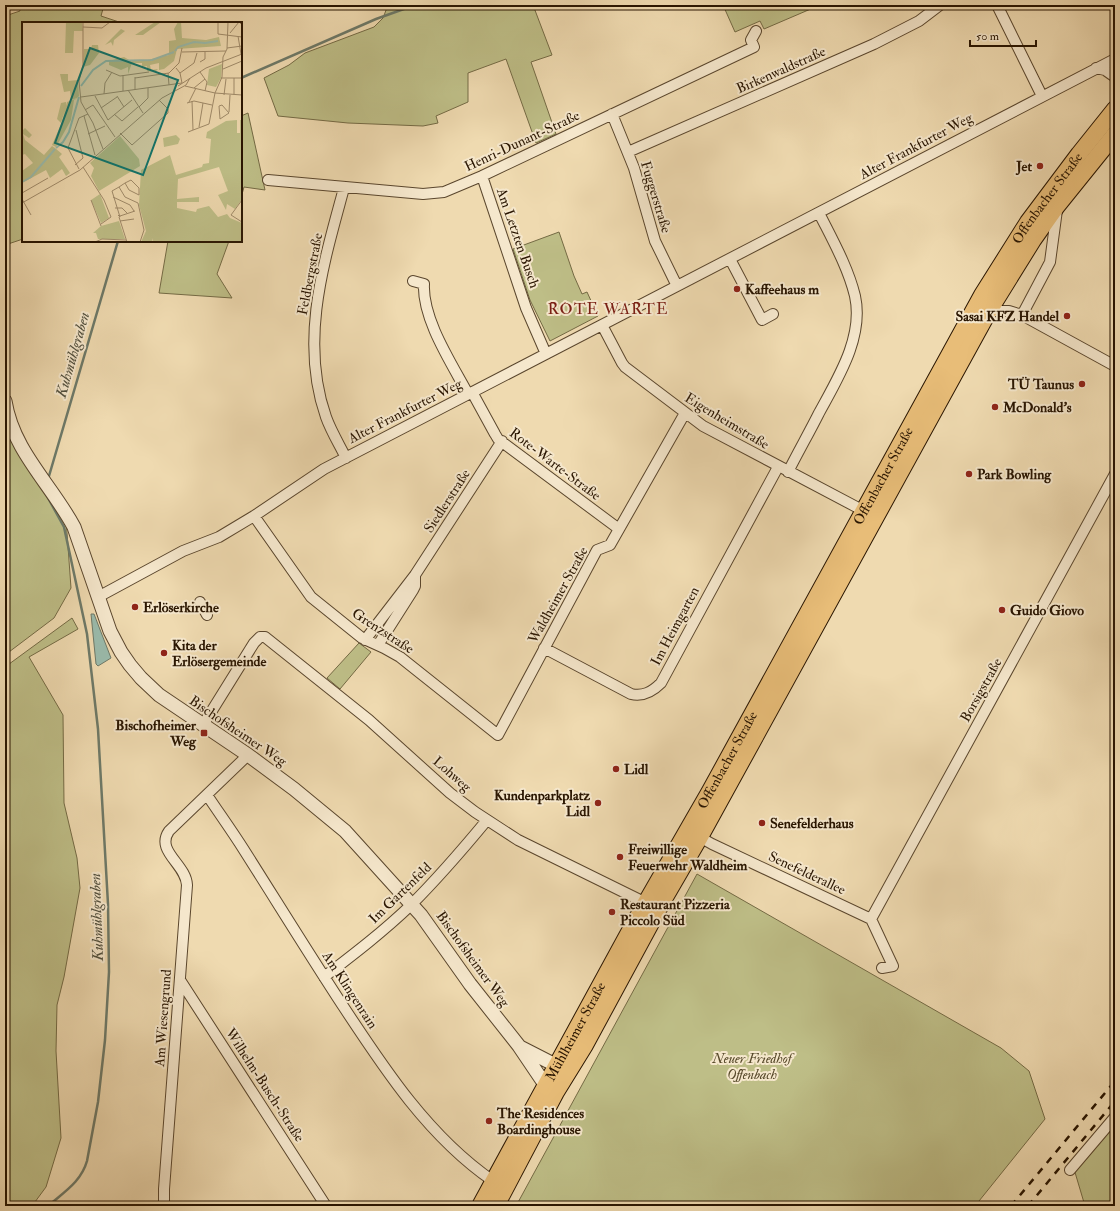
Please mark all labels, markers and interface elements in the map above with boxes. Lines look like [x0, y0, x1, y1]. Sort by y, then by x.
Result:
inset map [22, 22, 242, 242]
scale bar [970, 22, 1036, 48]
text: 50 m [976, 29, 1000, 44]
street label: Birkenwaldstraße [734, 43, 828, 97]
street label: Henri-Dunant-Straße [462, 107, 582, 175]
street label: Alter Frankfurter Weg [856, 109, 976, 183]
street label: Offenbacher Straße [1008, 149, 1086, 247]
place label: Jet [1015, 158, 1032, 176]
street label: Fuggerstraße [637, 159, 675, 235]
marker: Jet [1035, 161, 1045, 171]
street label: Am Letzten Busch [493, 185, 543, 291]
street label: Feldbergstraße [294, 231, 326, 316]
place label: Kaffeehaus m [745, 281, 819, 298]
marker: Kaffeehaus m [732, 284, 742, 294]
district label: ROTE WARTE [547, 299, 669, 319]
place label: Sasai KFZ Handel [955, 308, 1059, 325]
water label: Kuhmühlgraben [51, 310, 94, 401]
marker: Sasai KFZ Handel [1062, 311, 1072, 321]
street label: Alter Frankfurter Weg [344, 374, 466, 448]
place label: TÜ Taunus [1007, 376, 1074, 393]
marker: TÜ Taunus [1077, 379, 1087, 389]
street label: Eigenheimstraße [682, 389, 772, 453]
place label: McDonald's [1002, 399, 1072, 416]
marker: McDonald's [990, 402, 1000, 412]
street label: Rote-Warte-Straße [506, 424, 604, 504]
street label: Offenbacher Straße [849, 424, 917, 528]
street label: Siedlerstraße [420, 466, 474, 536]
place label: Park Bowling [977, 466, 1052, 484]
marker: Park Bowling [964, 469, 974, 479]
street label: Waldheimer Straße [524, 544, 592, 647]
street label: Im Heimgarten [647, 584, 703, 668]
place label: Erlöserkirche [143, 599, 219, 616]
marker: Erlöserkirche [130, 602, 140, 612]
place label: Guido Giovo [1010, 602, 1084, 619]
street label: Grenzstraße [349, 605, 417, 657]
marker: Guido Giovo [997, 605, 1007, 615]
place label: Kita der Erlösergemeinde [172, 637, 267, 671]
marker: Kita der Erlösergemeinde [159, 648, 169, 658]
street label: Borsigstraße [957, 655, 1006, 725]
street label: Bischofsheimer Weg [186, 692, 291, 771]
street label: Offenbacher Straße [693, 708, 761, 812]
place label: Bischofheimer Weg [115, 717, 197, 751]
marker: Bischofheimer Weg [199, 728, 209, 738]
street label: Lohweg [429, 753, 476, 796]
place label: Lidl [624, 761, 649, 778]
marker: Lidl [611, 764, 621, 774]
place label: Kundenparkplatz Lidl [494, 787, 590, 820]
marker: Kundenparkplatz Lidl [593, 798, 603, 808]
place label: Senefelderhaus [770, 815, 854, 832]
marker: Senefelderhaus [757, 818, 767, 828]
place label: Freiwillige Feuerwehr Waldheim [628, 841, 748, 874]
street label: Senefelderallee [766, 848, 848, 898]
marker: Freiwillige Feuerwehr Waldheim [615, 852, 625, 862]
street label: Im Gartenfeld [365, 859, 435, 927]
water label: Kuhmühlgraben [86, 873, 108, 962]
place label: Restaurant Pizzeria Piccolo Süd [620, 896, 731, 929]
marker: Restaurant Pizzeria Piccolo Süd [607, 907, 617, 917]
street label: Bischofsheimer Weg [433, 908, 514, 1011]
street label: Am Klingenrain [318, 947, 381, 1032]
street label: Am Wiesengrund [151, 969, 175, 1068]
street label: Mühlheimer Straße [541, 979, 609, 1084]
street label: Wilhelm-Busch-Straße [221, 1024, 308, 1145]
park label: Neuer Friedhof Offenbach [711, 1050, 796, 1083]
place label: The Residences Boardinghouse [496, 1105, 584, 1139]
marker: The Residences Boardinghouse [484, 1116, 494, 1126]

